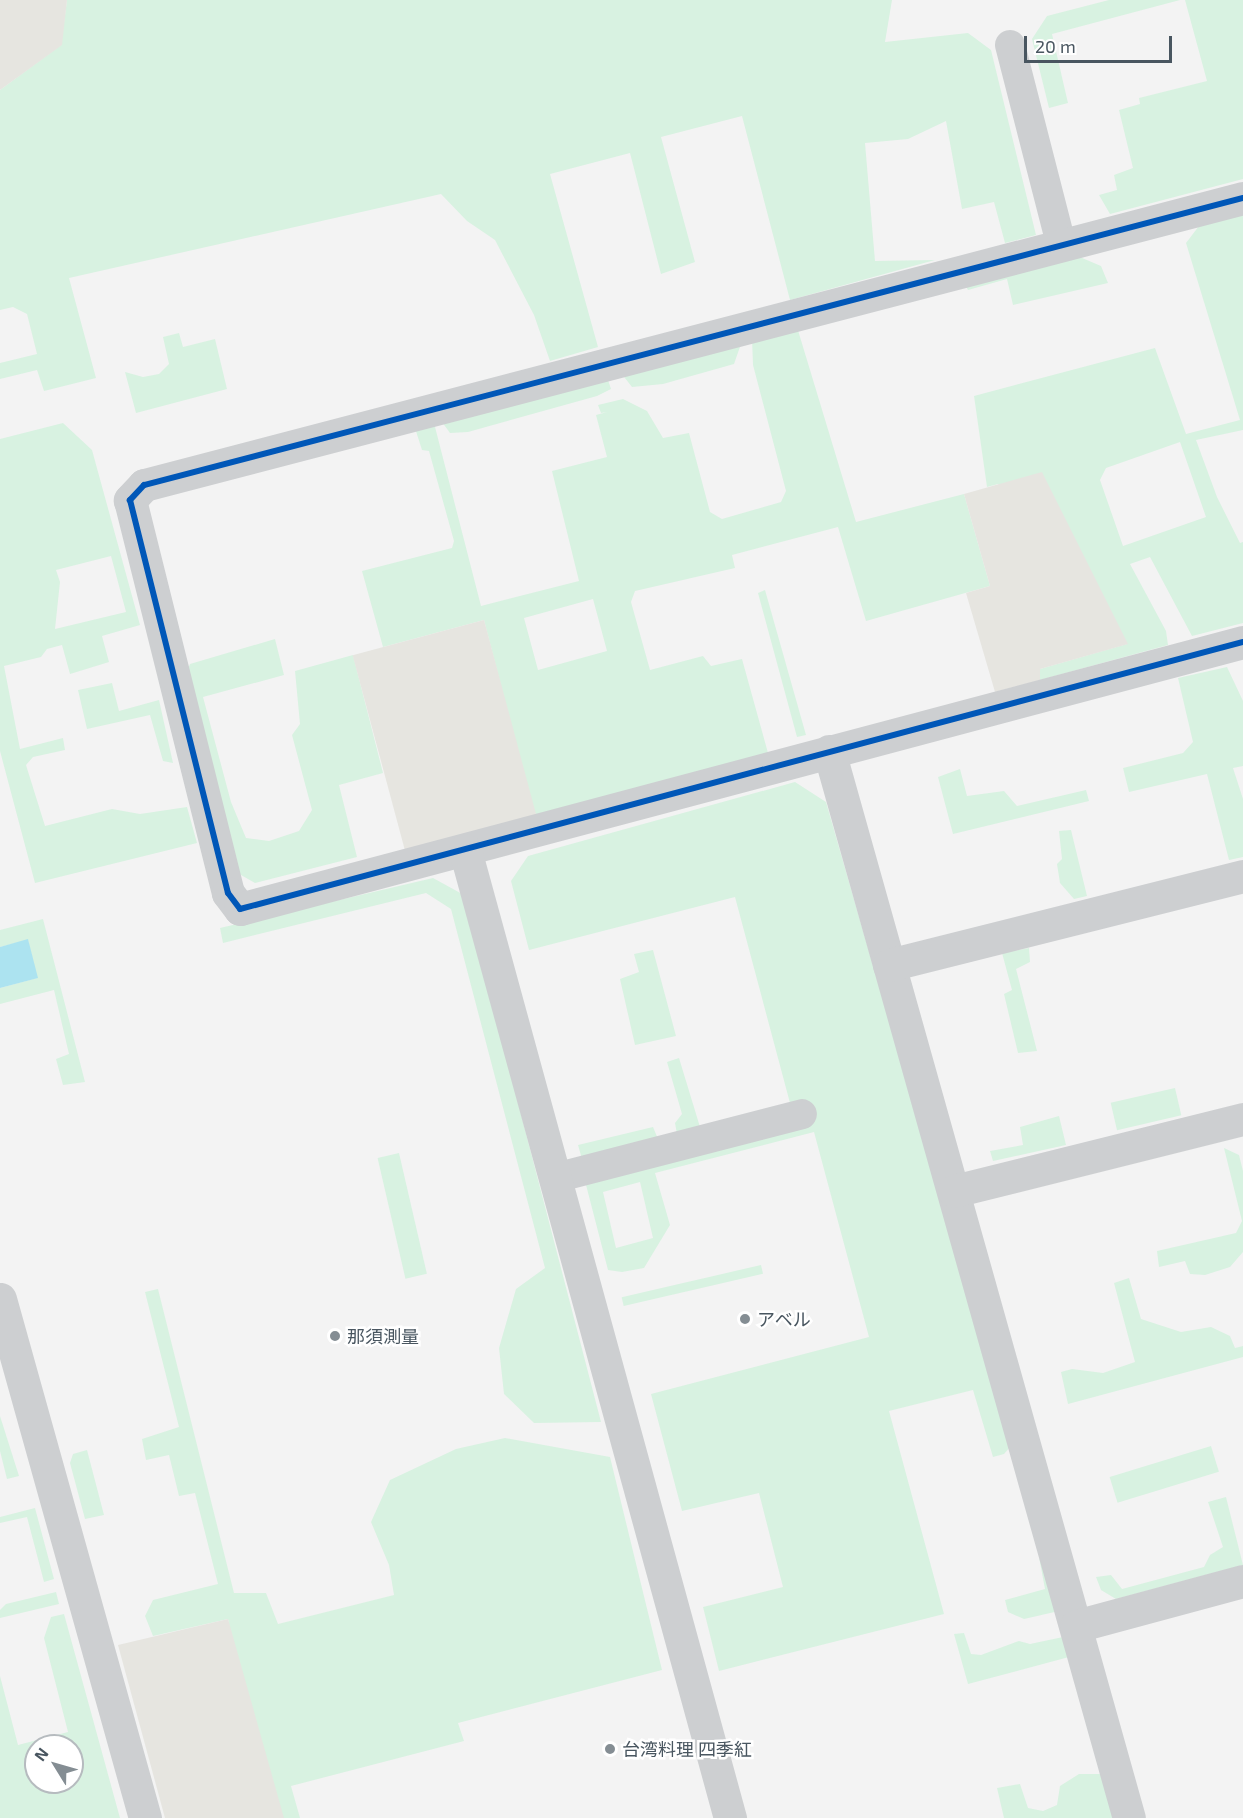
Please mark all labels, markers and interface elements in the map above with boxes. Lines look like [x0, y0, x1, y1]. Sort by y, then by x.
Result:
scale bar [1027, 24, 1176, 62]
text: 20 m [1035, 35, 1076, 57]
place label: アベル [757, 1308, 811, 1330]
marker: アベル [738, 1312, 752, 1326]
place label: 那須測量 [347, 1325, 419, 1347]
marker: 那須測量 [328, 1329, 342, 1343]
north arrow [24, 1734, 84, 1794]
place label: 台湾料理 四季紅 [622, 1738, 752, 1760]
marker: 台湾料理 四季紅 [603, 1742, 617, 1756]
text: N [30, 1744, 52, 1764]

